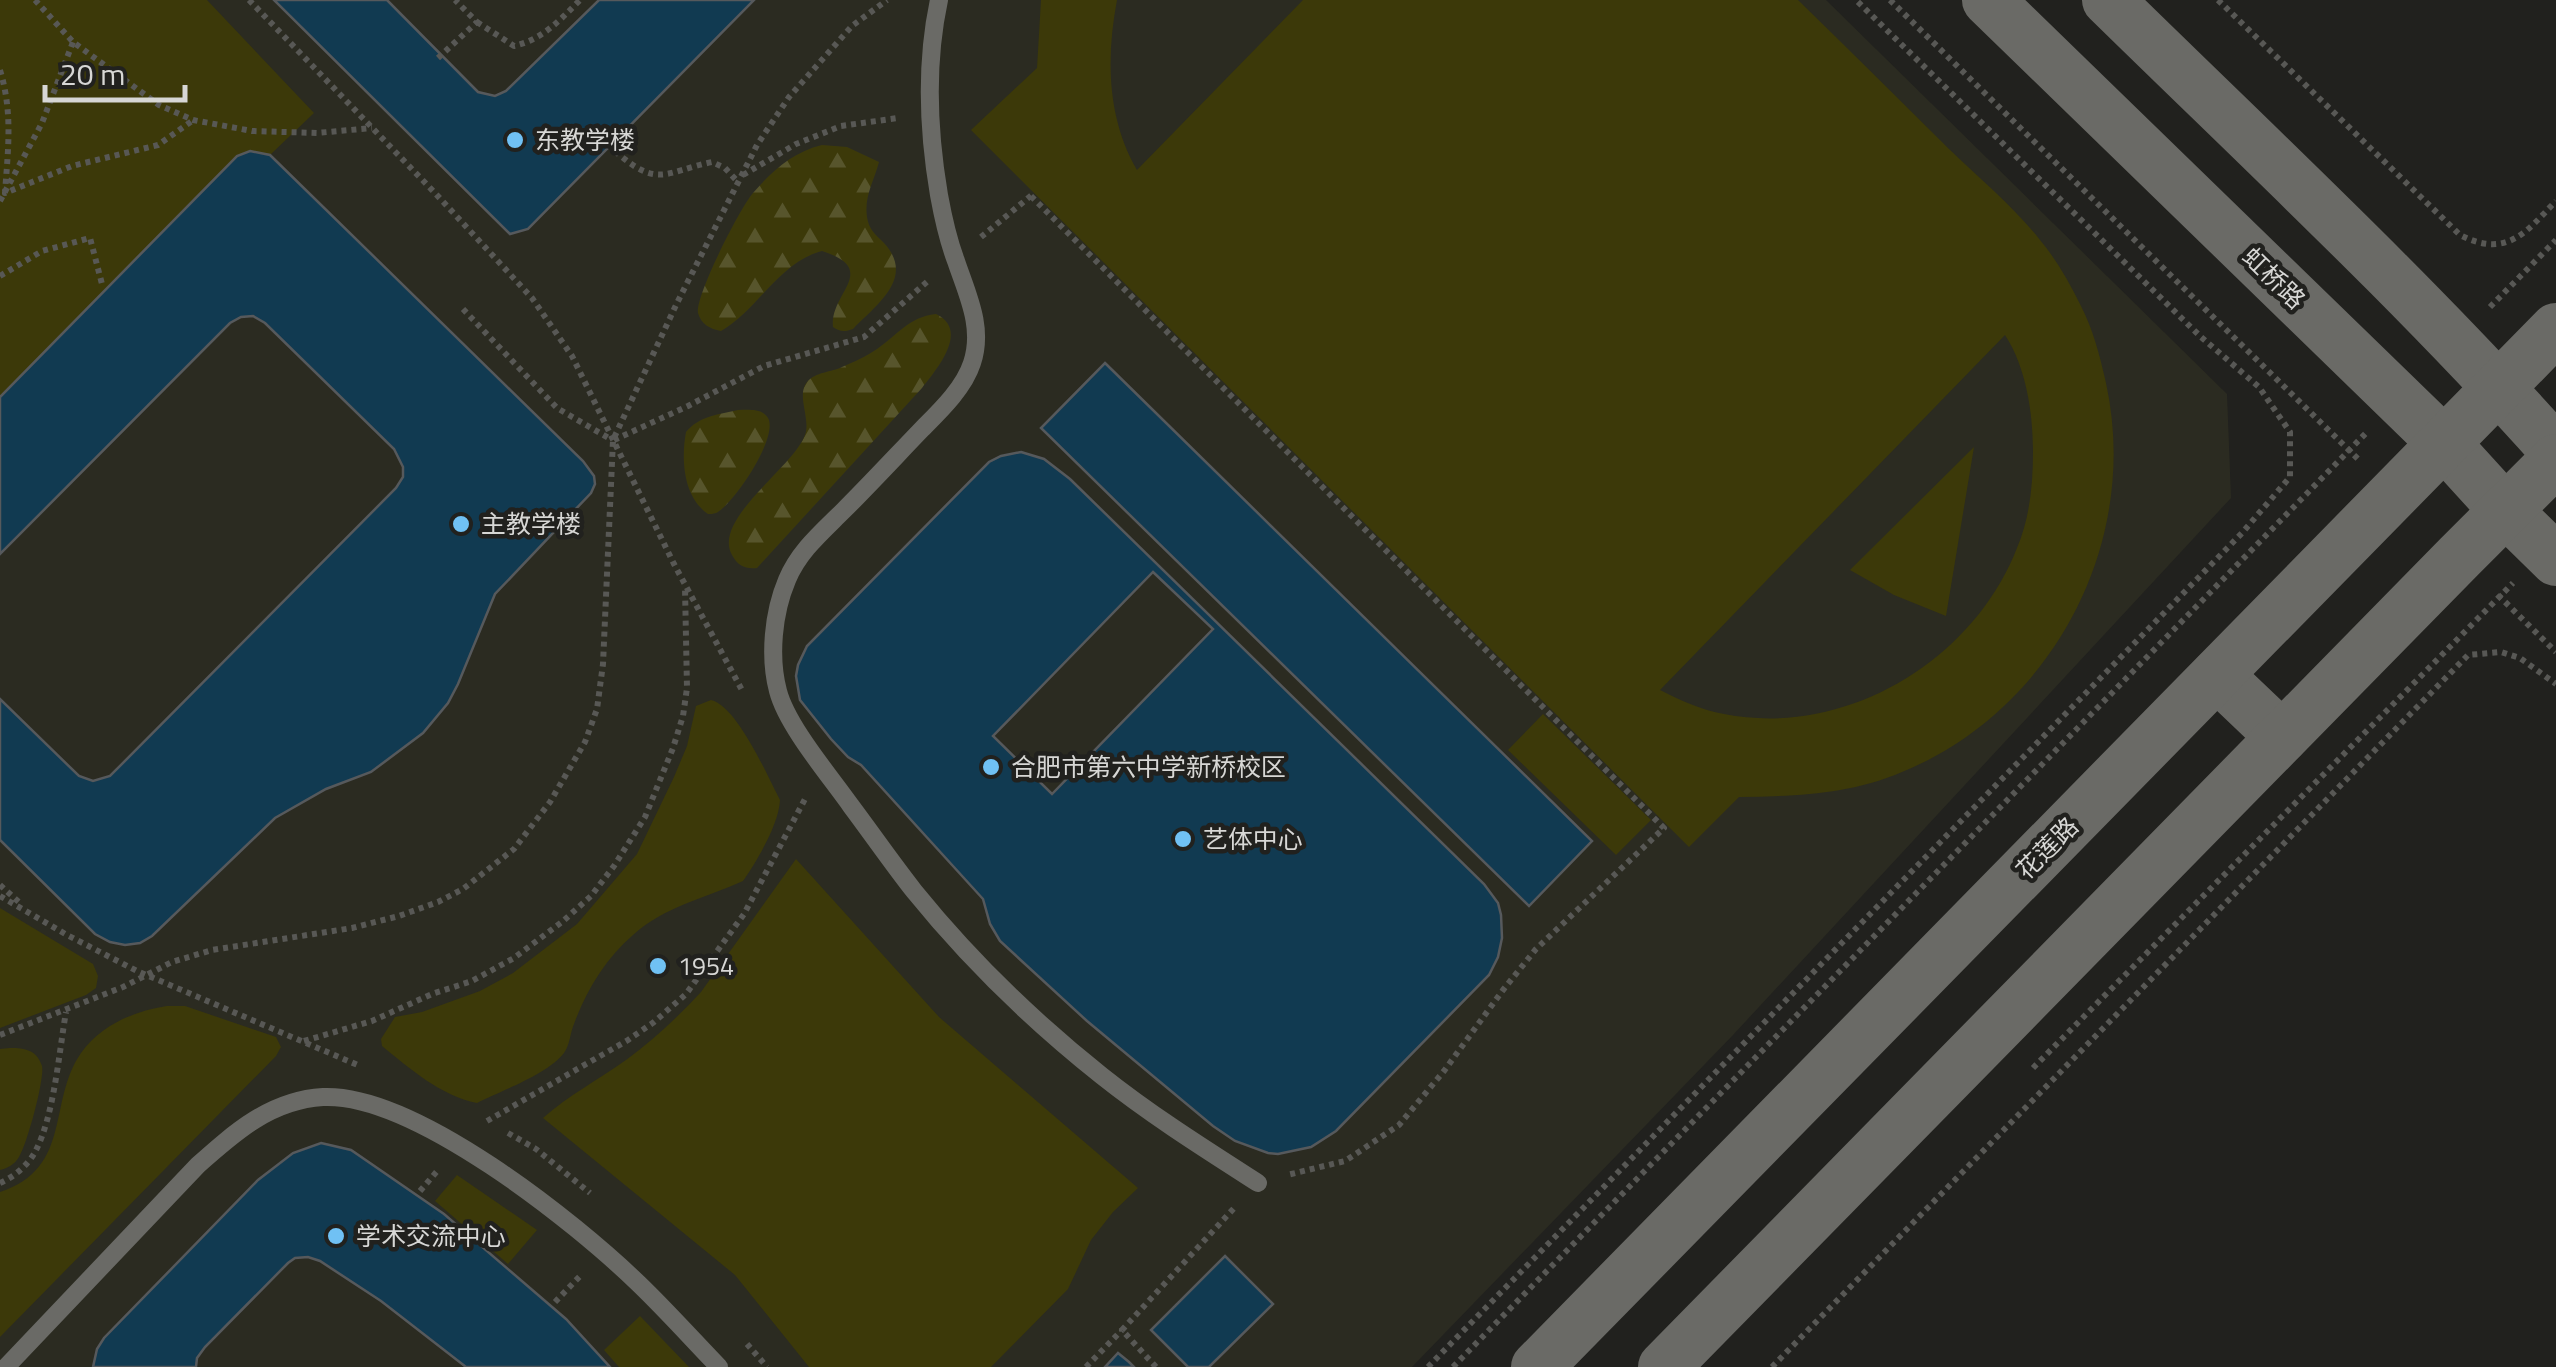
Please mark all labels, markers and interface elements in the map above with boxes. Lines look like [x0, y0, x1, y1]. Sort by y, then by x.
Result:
scale bar [45, 40, 185, 102]
text: 20 m [60, 51, 125, 97]
place label: 东教学楼 [535, 121, 635, 159]
marker: 东教学楼 [504, 129, 526, 151]
street label: 虹桥路 [2234, 238, 2314, 318]
place label: 主教学楼 [481, 505, 581, 543]
marker: 主教学楼 [450, 513, 472, 535]
place label: 合肥市第六中学新桥校区 [1011, 748, 1286, 786]
marker: 合肥市第六中学新桥校区 [980, 756, 1002, 778]
street label: 花莲路 [2007, 808, 2087, 888]
place label: 艺体中心 [1203, 820, 1303, 858]
marker: 艺体中心 [1172, 828, 1194, 850]
place label: 1954 [678, 947, 734, 985]
marker: 1954 [647, 955, 669, 977]
place label: 学术交流中心 [356, 1217, 506, 1255]
marker: 学术交流中心 [325, 1225, 347, 1247]

